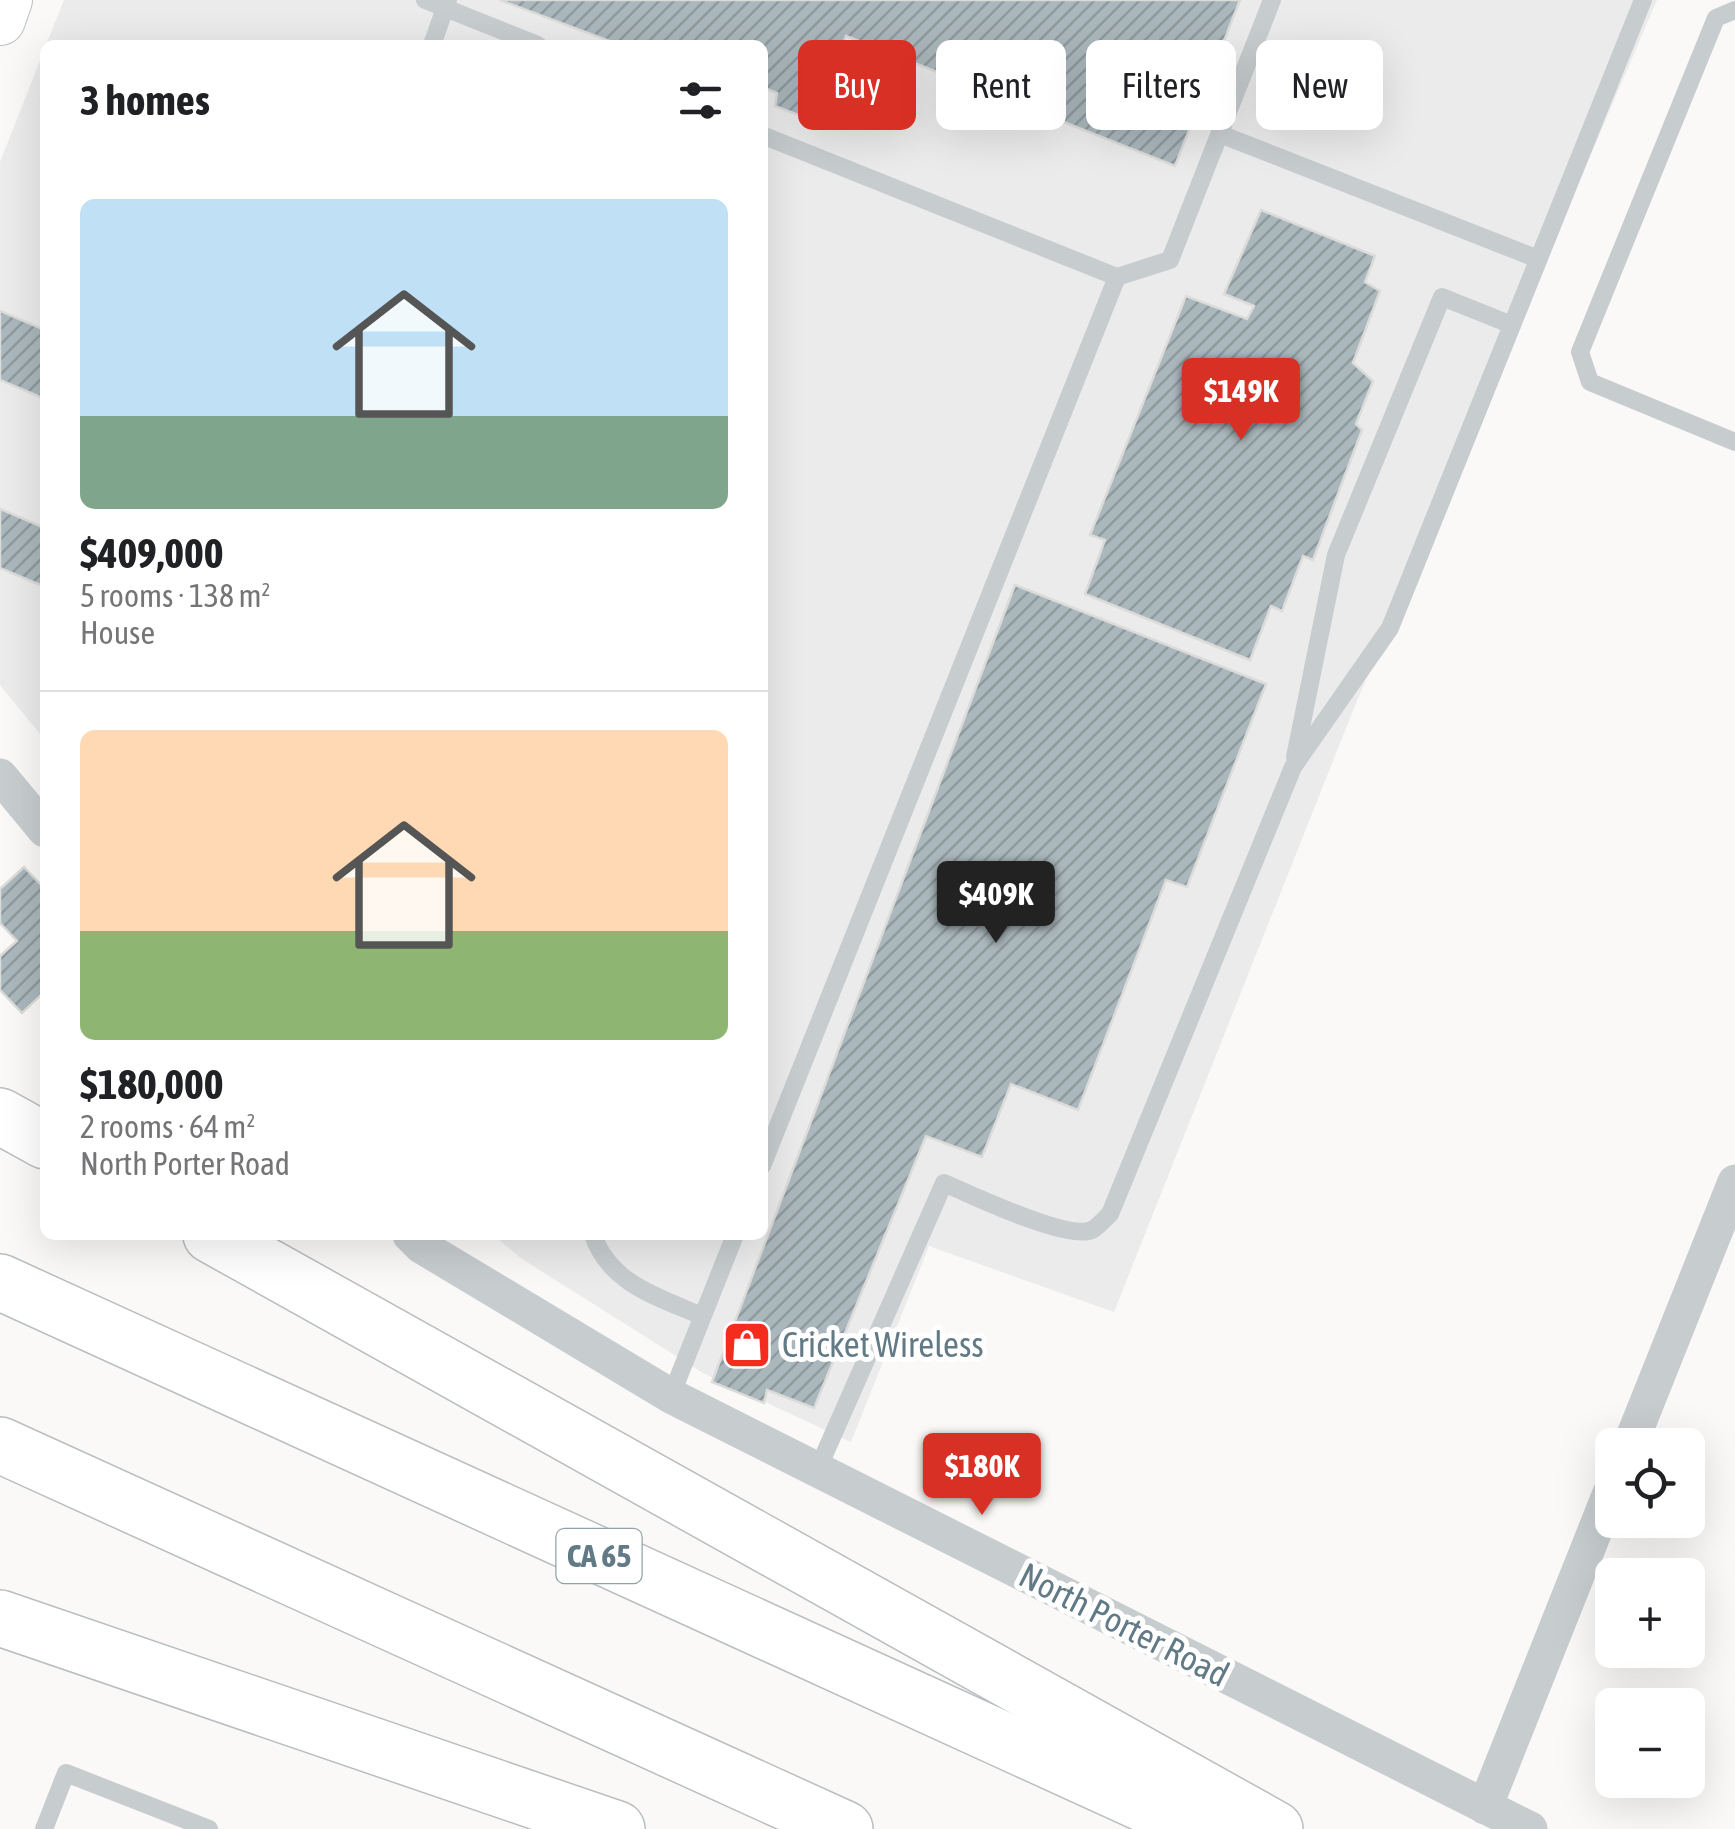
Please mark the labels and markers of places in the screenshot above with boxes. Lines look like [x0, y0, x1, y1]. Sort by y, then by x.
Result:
pin: $149K [1171, 358, 1311, 443]
pin: $409K [926, 861, 1066, 946]
shop icon: Cricket Wireless [721, 1319, 773, 1371]
place label: Cricket Wireless [782, 1324, 984, 1364]
pin: $180K [912, 1433, 1052, 1518]

